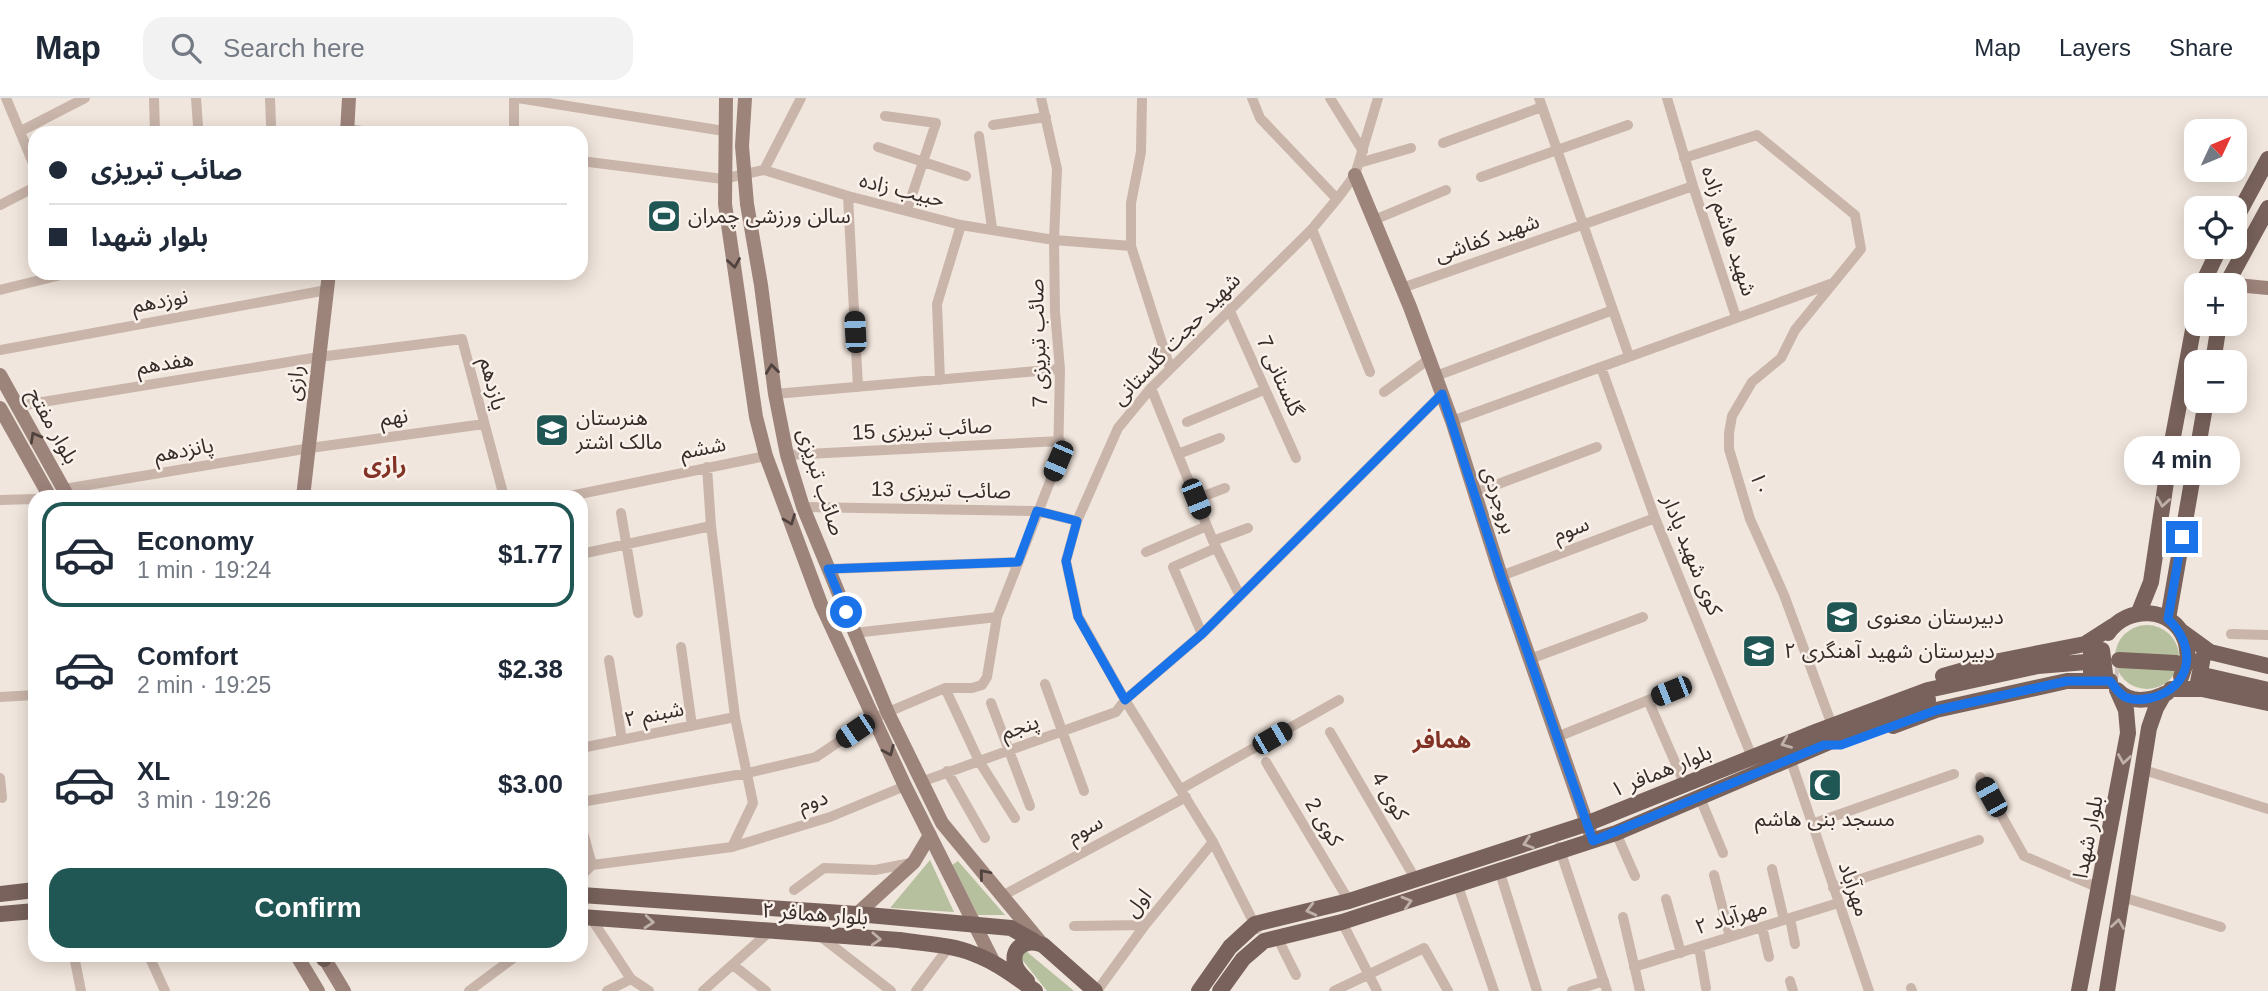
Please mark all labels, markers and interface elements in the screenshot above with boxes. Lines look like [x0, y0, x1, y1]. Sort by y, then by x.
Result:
search box [143, 17, 633, 80]
text: Map [35, 29, 101, 66]
icon: search [167, 29, 205, 67]
text: Search here [223, 33, 365, 63]
text: Map [1974, 34, 2021, 61]
text: Layers [2059, 34, 2131, 61]
text: Share [2169, 34, 2233, 61]
north arrow [2184, 119, 2247, 182]
map controls [2184, 119, 2247, 413]
text: صائب تبریزی [91, 155, 242, 185]
street label: شهید هاشم زاده [1694, 163, 1761, 300]
street label: حبیب زاده [857, 168, 947, 212]
button: locate [2184, 196, 2247, 259]
sports icon: سالن ورزشی چمران [645, 197, 683, 235]
place label: سالن ورزشی چمران [688, 204, 851, 229]
street label: شهید کفاشی [1432, 209, 1542, 267]
text: بلوار شهدا [91, 222, 208, 252]
one-way arrow [726, 258, 741, 269]
street label: شهید حجت گلستانی [1107, 268, 1245, 410]
button: + [2184, 273, 2247, 336]
street label: صائب تبریزی 7 [1024, 278, 1052, 408]
street label: نوزدهم [130, 284, 190, 321]
car [844, 310, 867, 354]
street label: گلستانی 7 [1252, 332, 1308, 420]
street label: هفدهم [135, 347, 196, 382]
button: − [2184, 350, 2247, 413]
street label: یازدهم [472, 355, 511, 414]
one-way arrow [764, 363, 779, 375]
street label: رازی [281, 364, 309, 402]
street label: بلوار مفتح [20, 384, 84, 470]
street label: نهم [378, 403, 410, 434]
place label: هنرستان مالک اشتر [575, 406, 663, 454]
school or university icon: هنرستان مالک اشتر [533, 411, 571, 449]
street label: صائب تبریزی 15 [851, 413, 993, 445]
street label: صائب تبریزی [792, 425, 850, 539]
one-way arrow [30, 432, 43, 445]
street label: ششم [678, 432, 729, 467]
street label: پانزدهم [153, 433, 216, 470]
callout: 4 min [2124, 436, 2240, 484]
car [1041, 438, 1076, 484]
text: 4 min [2152, 447, 2212, 473]
district label: رازی [363, 452, 407, 479]
street label: بروجردی [1477, 463, 1521, 537]
street label: ۱۰ [1746, 469, 1775, 499]
car [1179, 476, 1214, 522]
street label: صائب تبریزی 13 [871, 477, 1011, 503]
street label: کوی شهید پادار [1656, 491, 1727, 619]
one-way arrow [2156, 496, 2171, 508]
street label: سوم [1550, 511, 1594, 550]
one-way arrow [781, 513, 795, 525]
route end [2166, 521, 2198, 553]
icon: car [53, 523, 116, 586]
text: Economy [137, 526, 254, 556]
text: $1.77 [498, 539, 563, 569]
text: 1 min · 19:24 [137, 557, 271, 583]
route start [830, 596, 862, 628]
school or university icon: دبیرستان معنوی [1823, 598, 1861, 636]
place label: دبیرستان معنوی [1867, 605, 2004, 629]
school or university icon: دبیرستان شهید آهنگری ۲ [1740, 632, 1778, 670]
icon: car [53, 638, 116, 701]
place label: دبیرستان شهید آهنگری ۲ [1784, 639, 1995, 663]
text: Comfort [137, 641, 238, 671]
text: $2.38 [498, 654, 563, 684]
text: 2 min · 19:25 [137, 672, 271, 698]
car [1648, 673, 1695, 709]
street label: شبنم ۲ [622, 696, 687, 734]
street label: پنجم [998, 709, 1043, 747]
car [832, 711, 879, 751]
car [1249, 718, 1296, 758]
district label: همافر [1412, 727, 1471, 754]
one-way arrow [1781, 735, 1793, 749]
street label: بلوار همافر ۱ [1607, 740, 1715, 802]
one-way arrow [881, 744, 895, 757]
icon: car [53, 753, 116, 816]
one-way arrow [2117, 753, 2132, 764]
text: XL [137, 756, 170, 786]
mosque icon: مسجد بنی هاشم [1806, 766, 1844, 804]
street label: کوی 4 [1367, 767, 1414, 825]
text: $3.00 [498, 769, 563, 799]
car [1972, 774, 2011, 820]
street label: دوم [795, 785, 832, 821]
text: 3 min · 19:26 [137, 787, 271, 813]
street label: کوی 2 [1300, 794, 1348, 851]
street label: بلوار شهدا [2068, 794, 2108, 880]
place label: مسجد بنی هاشم [1755, 807, 1895, 834]
street label: سوم [1063, 810, 1109, 852]
one-way arrow [1523, 835, 1535, 849]
street label: مهرآباد [1834, 859, 1874, 919]
button: Confirm [49, 868, 567, 948]
one-way arrow [980, 869, 992, 882]
street label: اول [1120, 884, 1156, 922]
one-way arrow [1400, 895, 1412, 910]
street label: مهرآباد ۲ [1692, 895, 1770, 939]
street label: بلوار همافر ۲ [761, 898, 869, 930]
one-way arrow [1305, 902, 1317, 916]
one-way arrow [644, 914, 655, 929]
one-way arrow [2110, 918, 2125, 930]
one-way arrow [871, 931, 882, 946]

